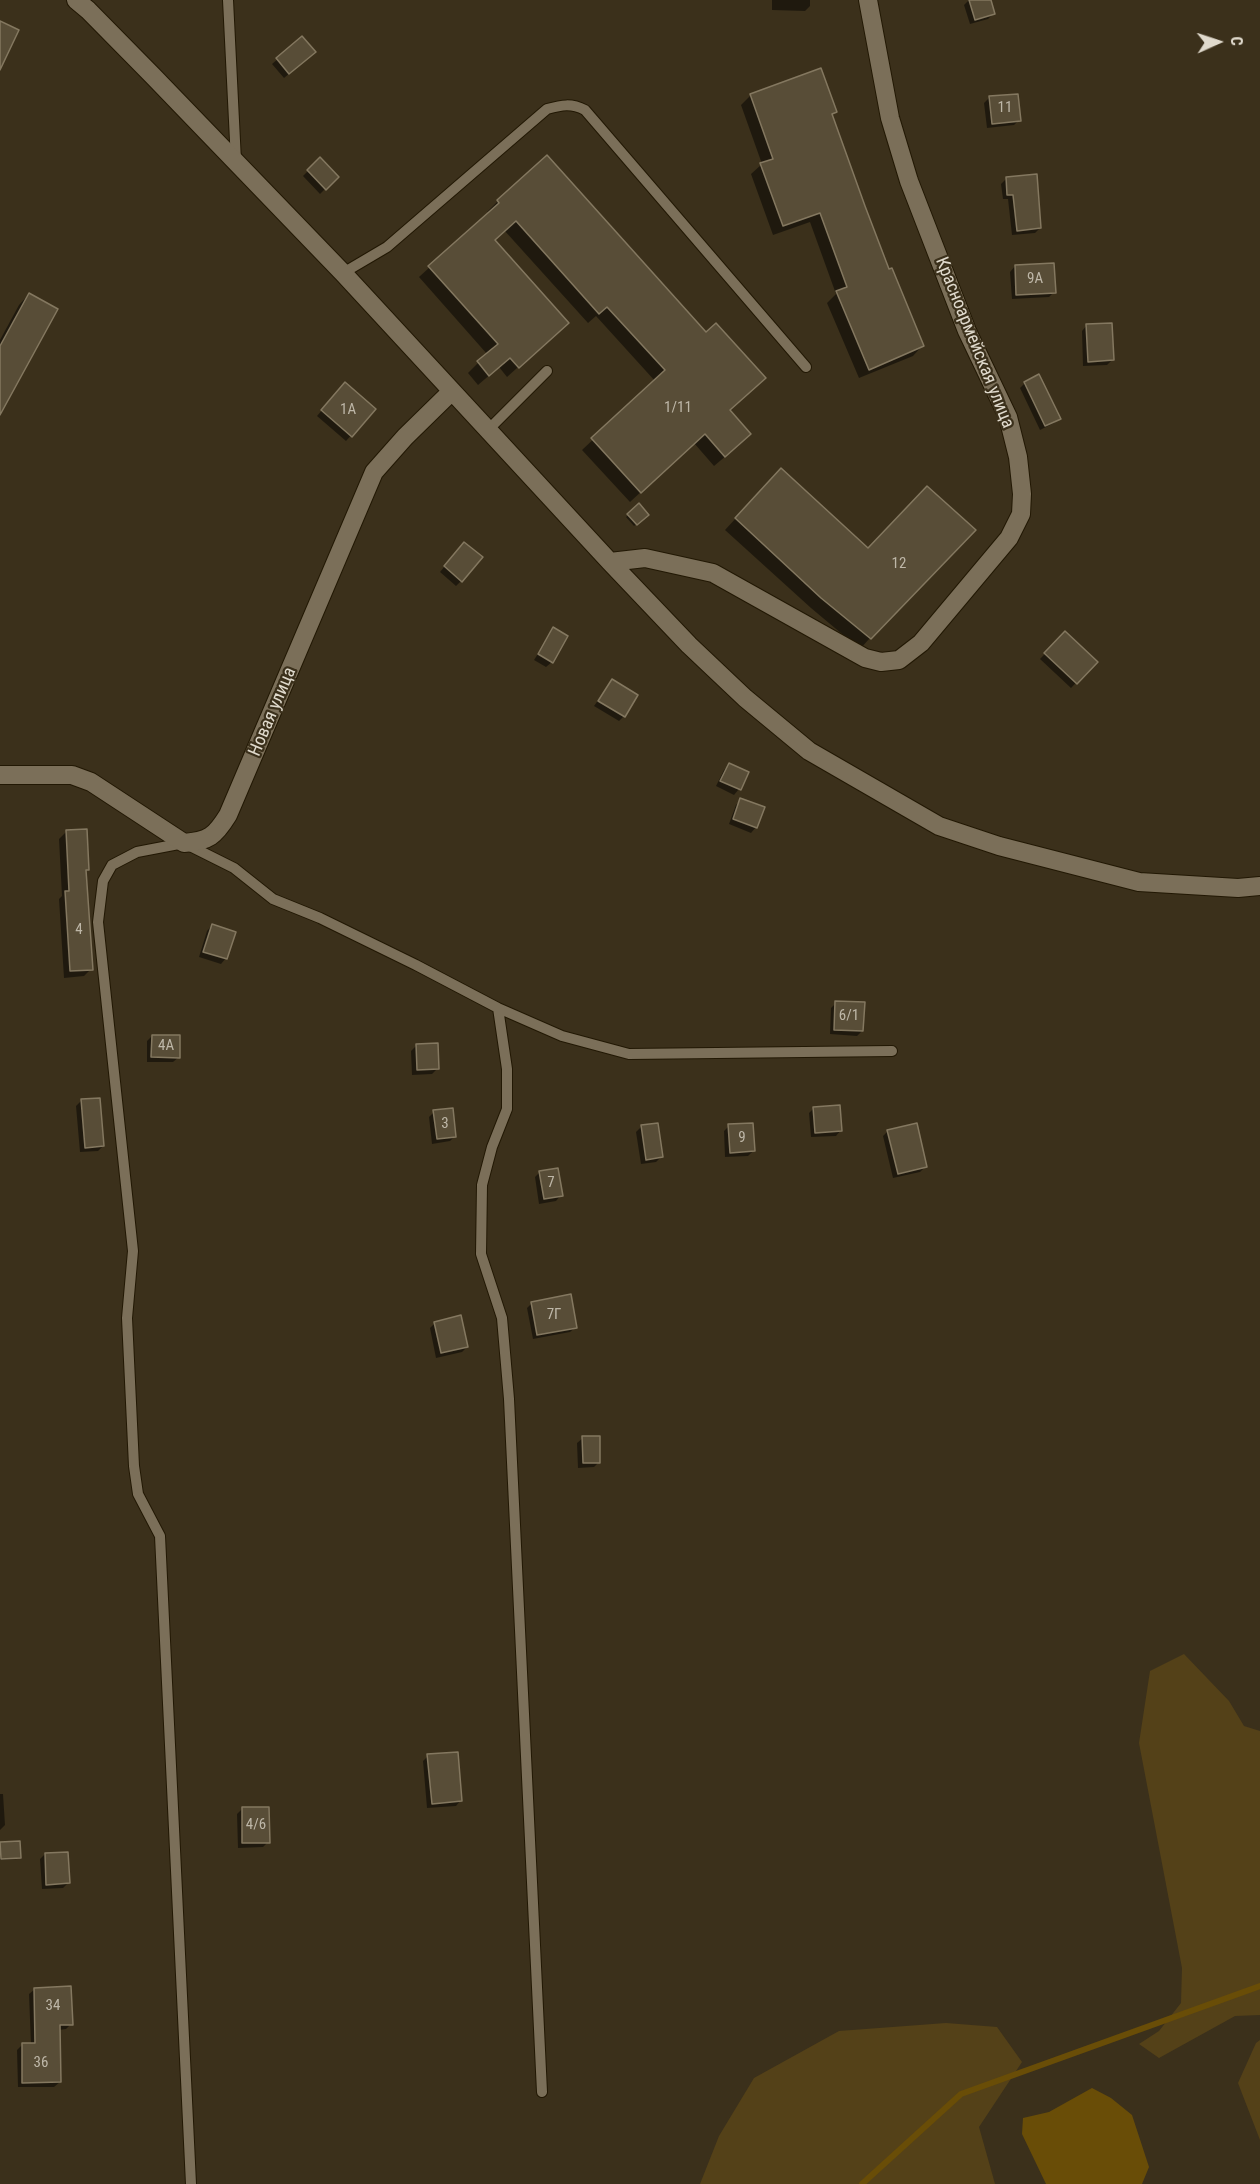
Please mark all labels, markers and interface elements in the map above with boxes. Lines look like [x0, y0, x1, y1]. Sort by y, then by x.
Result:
north arrow [1188, 12, 1248, 72]
text: С [1227, 36, 1246, 46]
house number: 11 [998, 99, 1012, 117]
street label: Красноармейская улица [930, 254, 1018, 432]
house number: 9А [1027, 270, 1043, 288]
house number: 1/11 [664, 399, 692, 417]
house number: 1А [340, 401, 356, 419]
house number: 12 [892, 555, 906, 573]
street label: Новая улица [245, 664, 301, 760]
house number: 4 [75, 921, 83, 939]
house number: 6/1 [839, 1007, 859, 1025]
house number: 4А [158, 1037, 174, 1055]
house number: 3 [441, 1115, 449, 1133]
house number: 9 [738, 1129, 746, 1147]
house number: 7 [547, 1174, 555, 1192]
house number: 7Г [547, 1306, 561, 1324]
house number: 4/6 [246, 1816, 266, 1834]
house number: 34 [46, 1997, 60, 2015]
house number: 36 [34, 2054, 48, 2072]

